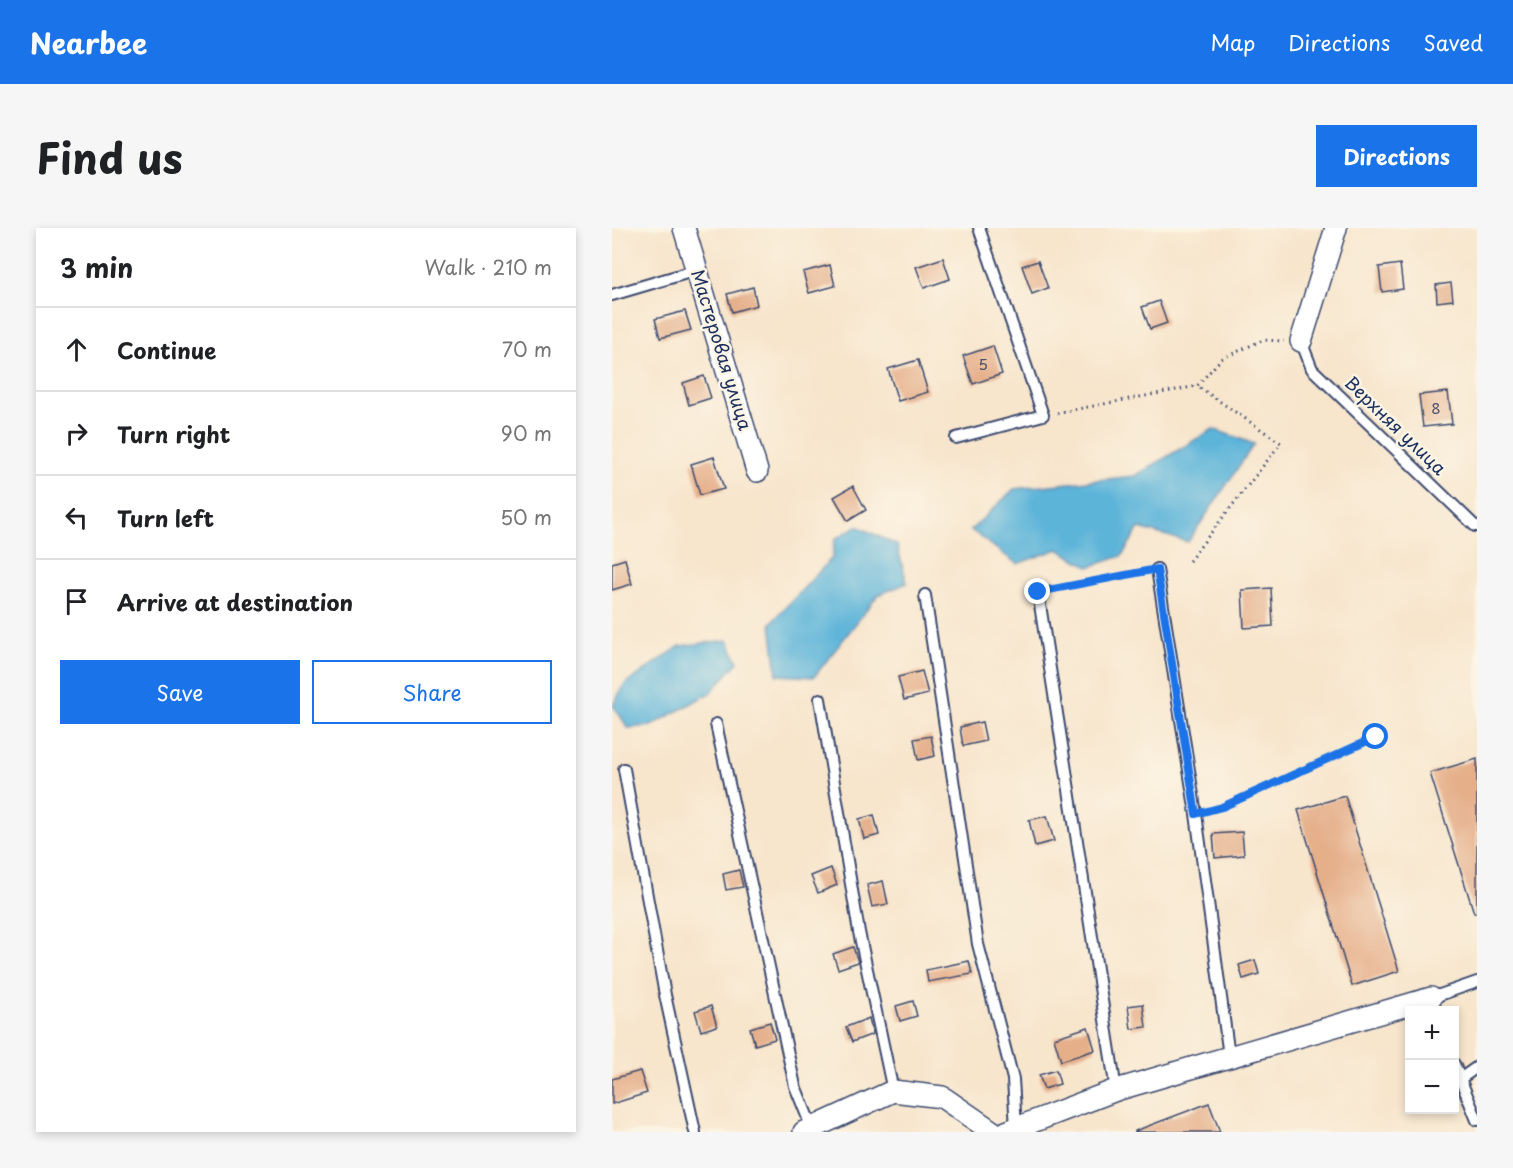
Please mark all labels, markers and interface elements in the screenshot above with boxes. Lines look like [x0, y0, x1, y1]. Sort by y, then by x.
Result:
text: Nearbee [30, 21, 147, 64]
text: Map [1210, 26, 1255, 58]
text: Directions [1288, 26, 1390, 58]
text: Saved [1423, 26, 1483, 58]
text: Find us [36, 125, 183, 188]
button: Directions [1316, 125, 1477, 187]
text: 3 min [60, 248, 133, 287]
text: Walk · 210 m [425, 252, 552, 282]
street label: Мастеровая улица [685, 266, 760, 434]
icon: ahead [60, 333, 93, 366]
text: Continue [117, 333, 216, 366]
text: 70 m [502, 334, 552, 364]
house number: 5 [978, 352, 988, 375]
street label: Верхняя улица [1339, 369, 1454, 481]
house number: 8 [1431, 396, 1441, 419]
icon: right [60, 417, 93, 450]
text: Turn right [117, 417, 230, 450]
text: 90 m [501, 418, 552, 448]
icon: left [60, 501, 93, 534]
text: Turn left [117, 501, 214, 534]
text: 50 m [500, 502, 552, 532]
route end [1024, 578, 1050, 604]
icon: arrive [60, 585, 93, 618]
text: Arrive at destination [117, 585, 353, 618]
button: Save [60, 660, 300, 724]
button: Share [312, 660, 552, 724]
route start [1362, 723, 1388, 749]
map controls [1405, 1006, 1459, 1114]
button: + [1405, 1006, 1459, 1060]
button: − [1405, 1060, 1459, 1114]

